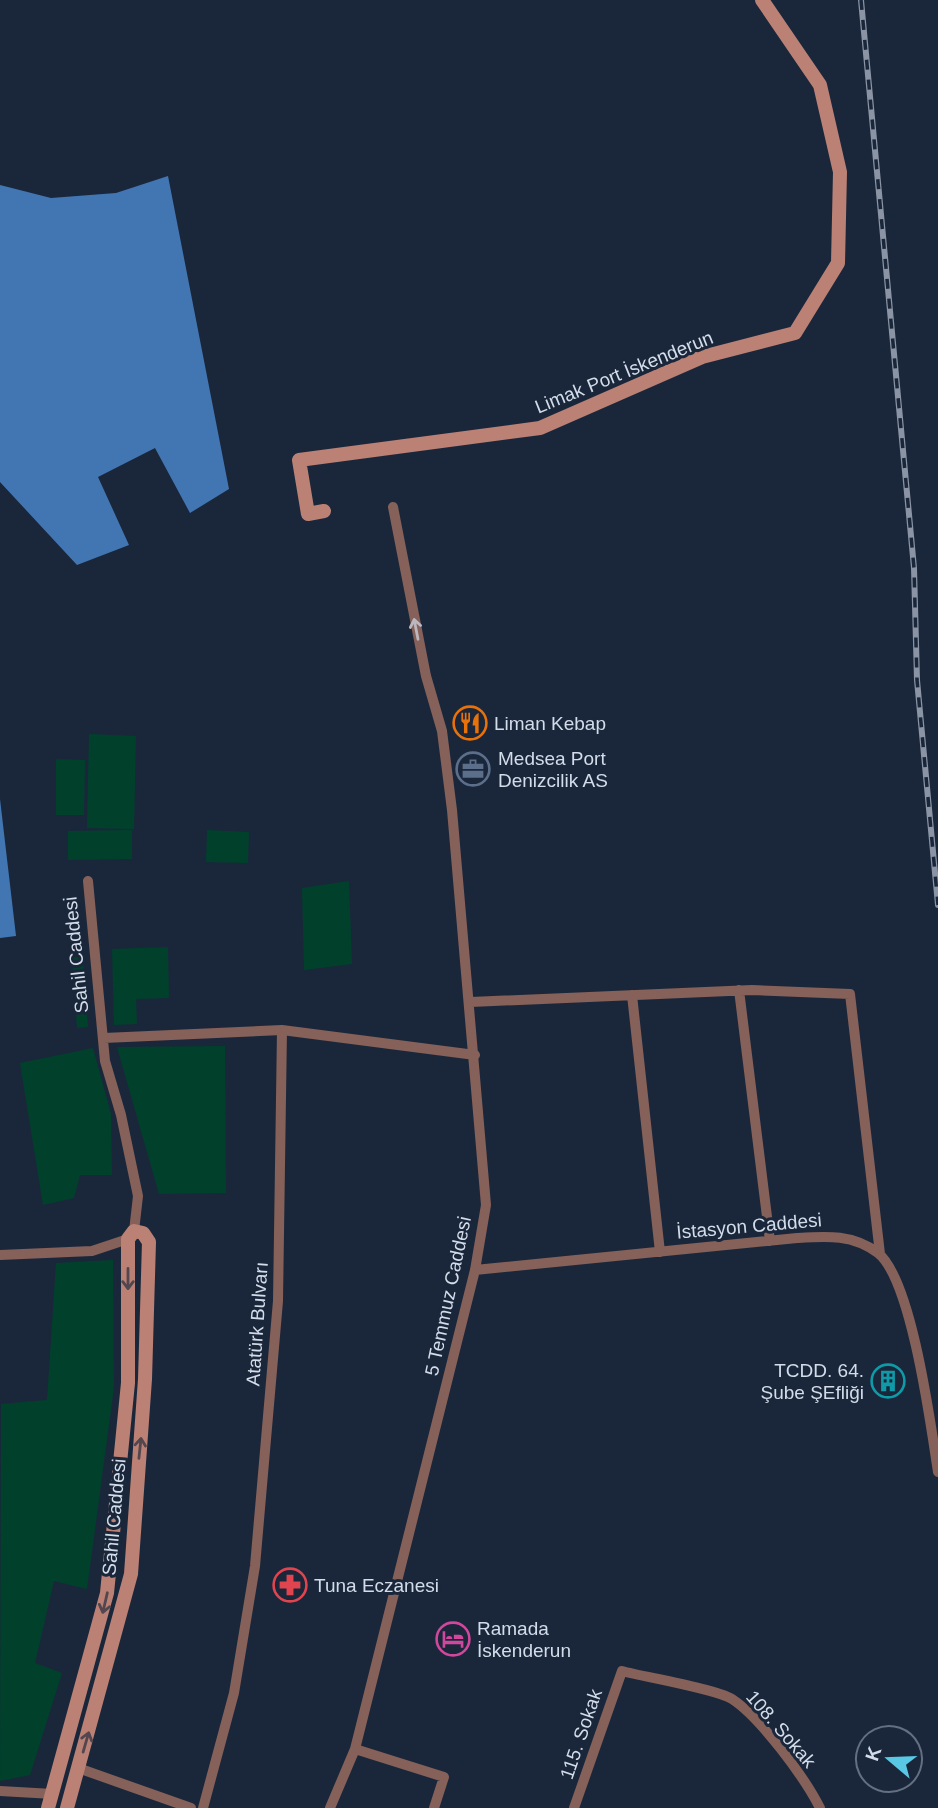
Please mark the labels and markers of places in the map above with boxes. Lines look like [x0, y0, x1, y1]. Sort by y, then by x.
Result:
restaurant icon: Liman Kebap [451, 704, 489, 742]
place label: Liman Kebap [494, 713, 606, 734]
place label: Medsea Port Denizcilik AS [498, 748, 608, 791]
office icon: Medsea Port Denizcilik AS [454, 750, 492, 788]
place label: TCDD. 64. Şube ŞEfliği [760, 1360, 864, 1403]
building icon: TCDD. 64. Şube ŞEfliği [869, 1362, 907, 1400]
pharmacy icon: Tuna Eczanesi [271, 1566, 309, 1604]
place label: Tuna Eczanesi [314, 1575, 439, 1596]
place label: Ramada İskenderun [477, 1618, 571, 1661]
hotel icon: Ramada İskenderun [434, 1620, 472, 1658]

